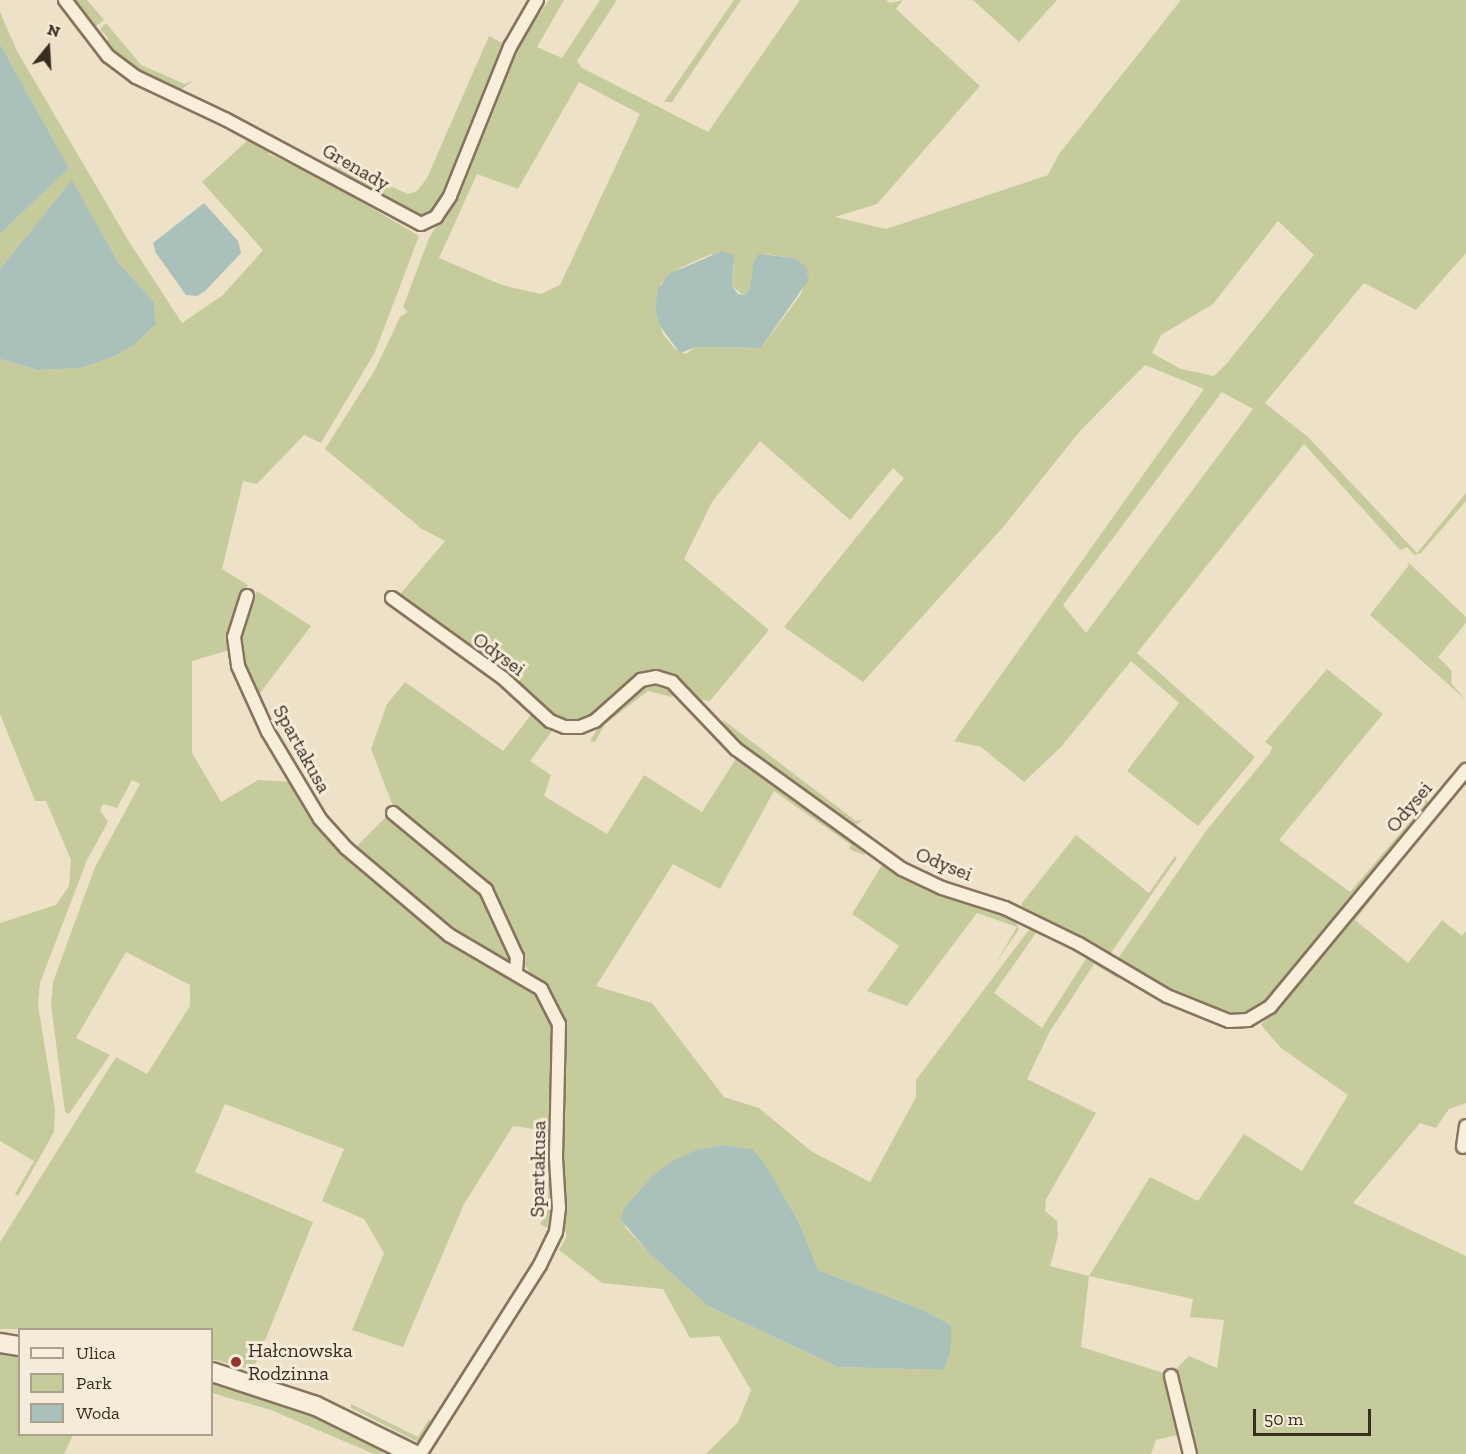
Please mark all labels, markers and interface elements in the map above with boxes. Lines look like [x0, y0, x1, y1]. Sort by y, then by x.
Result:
north arrow [18, 18, 78, 78]
text: N [45, 19, 62, 41]
street label: Grenady [318, 138, 394, 196]
street label: Odysei [468, 627, 530, 681]
street label: Spartakusa [268, 701, 336, 797]
street label: Odysei [1381, 777, 1437, 837]
street label: Odysei [912, 842, 976, 886]
street label: Spartakusa [525, 1120, 551, 1218]
legend [18, 1328, 213, 1436]
place label: Hałcnowska Rodzinna [248, 1338, 353, 1385]
text: Ulica [76, 1342, 116, 1364]
marker: Hałcnowska Rodzinna [229, 1355, 243, 1369]
text: Park [76, 1372, 112, 1394]
scale bar [1256, 1397, 1374, 1435]
text: Woda [76, 1402, 120, 1424]
text: 50 m [1264, 1408, 1303, 1430]

